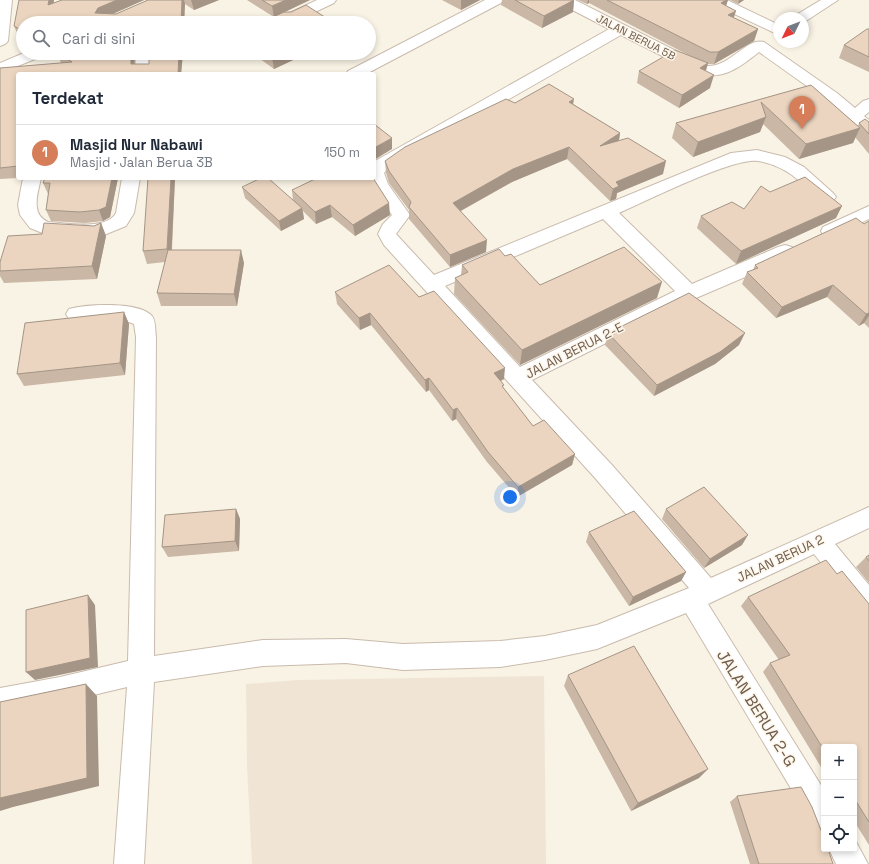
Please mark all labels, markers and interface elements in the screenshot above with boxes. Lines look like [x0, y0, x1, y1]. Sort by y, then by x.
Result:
street label: JALAN BERUA 5B [594, 11, 678, 63]
north arrow [773, 12, 809, 48]
search box [16, 16, 376, 60]
icon: search [30, 27, 52, 49]
text: Cari di sini [62, 29, 135, 48]
text: Terdekat [32, 87, 104, 109]
pin: 1 [789, 96, 815, 129]
text: Masjid Nur Nabawi [70, 135, 203, 154]
text: 1 [42, 144, 48, 161]
text: 150 m [324, 144, 360, 161]
text: Masjid · Jalan Berua 3B [70, 154, 213, 171]
street label: JALAN BERUA 2-E [522, 318, 626, 382]
your location [500, 487, 520, 507]
street label: JALAN BERUA 2 [734, 531, 827, 586]
street label: JALAN BERUA 2-G [712, 646, 801, 771]
map controls [821, 744, 857, 852]
button: + [821, 744, 857, 780]
button: − [821, 780, 857, 816]
button: locate [821, 816, 857, 852]

